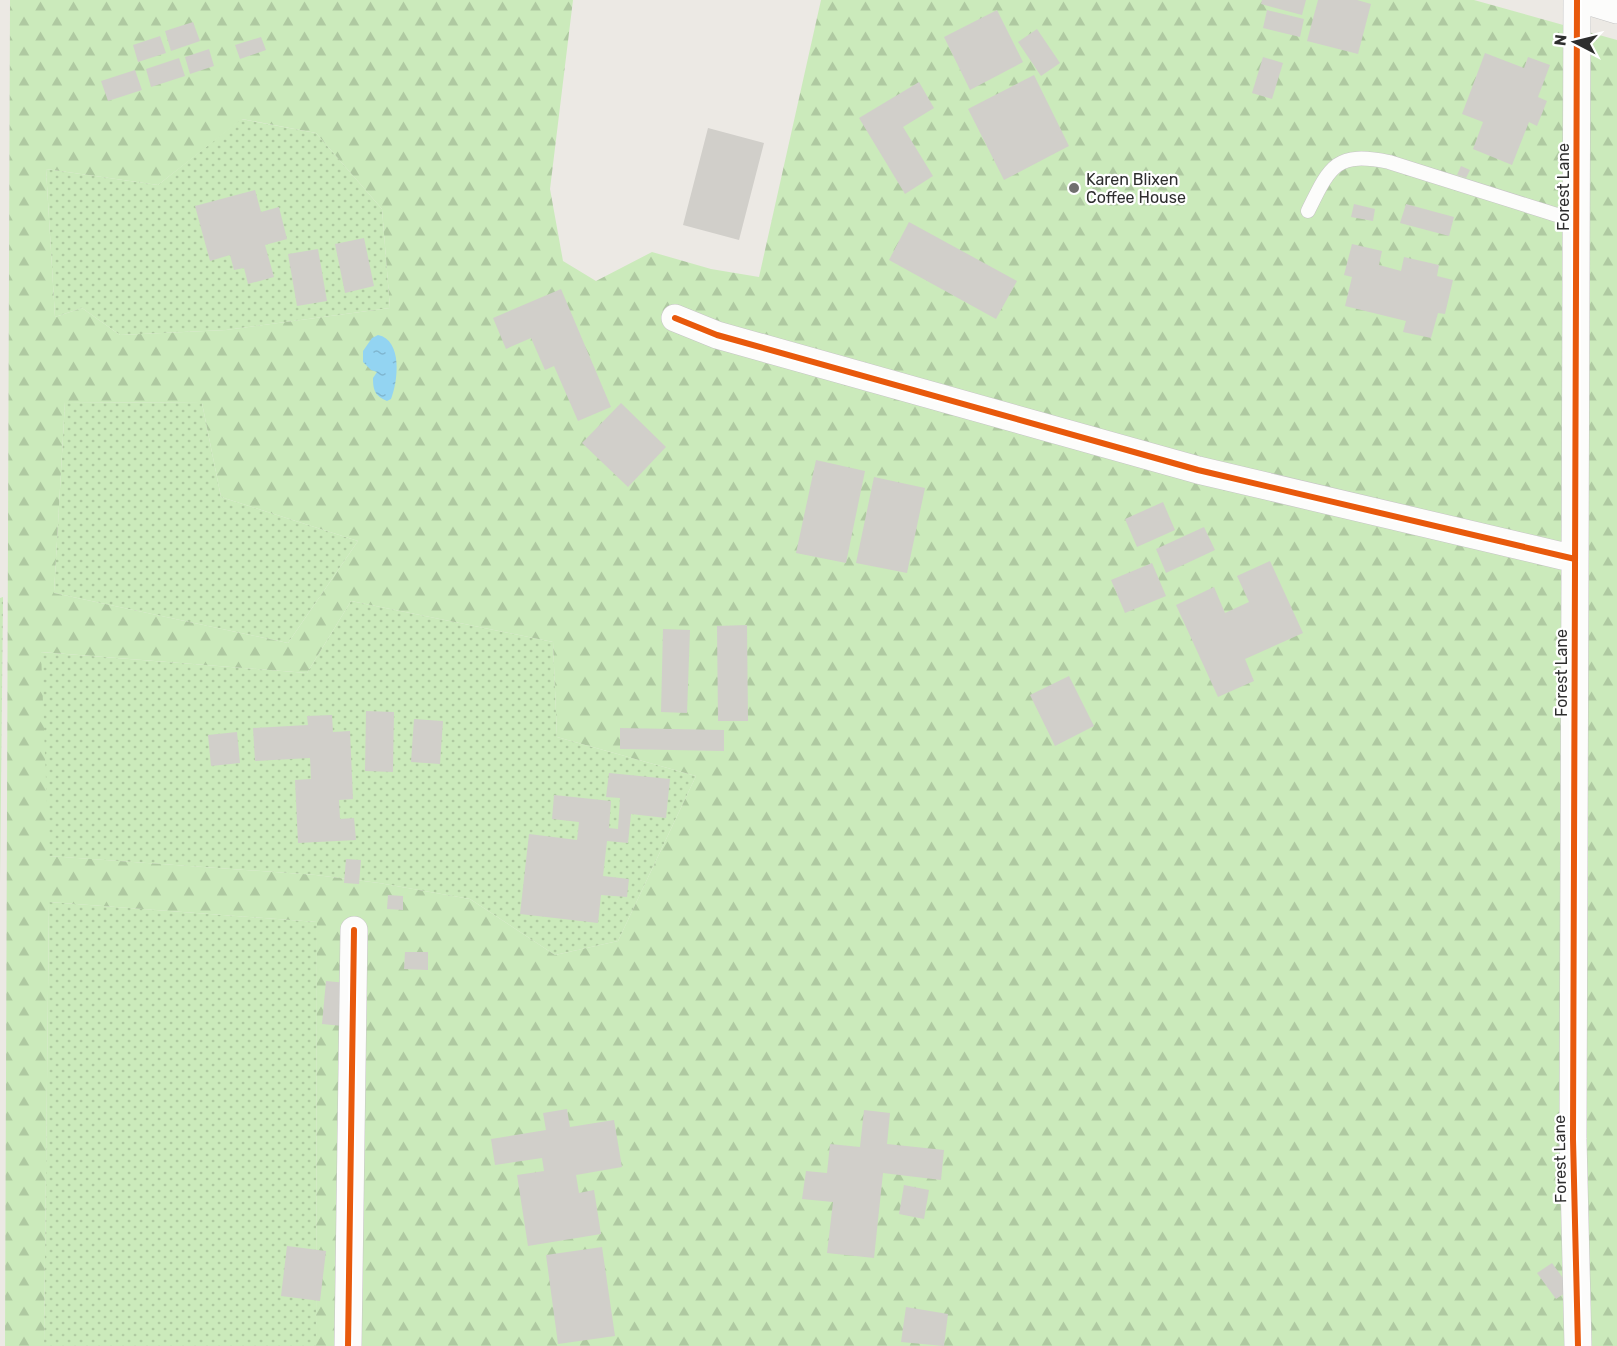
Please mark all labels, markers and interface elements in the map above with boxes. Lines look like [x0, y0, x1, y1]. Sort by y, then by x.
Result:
north arrow [1545, 12, 1605, 72]
text: N [1550, 33, 1571, 47]
street label: Forest Lane [1554, 143, 1573, 231]
place label: Karen Blixen Coffee House [1086, 170, 1186, 207]
marker: Karen Blixen Coffee House [1067, 181, 1081, 195]
street label: Forest Lane [1552, 629, 1571, 717]
street label: Forest Lane [1550, 1115, 1570, 1203]

